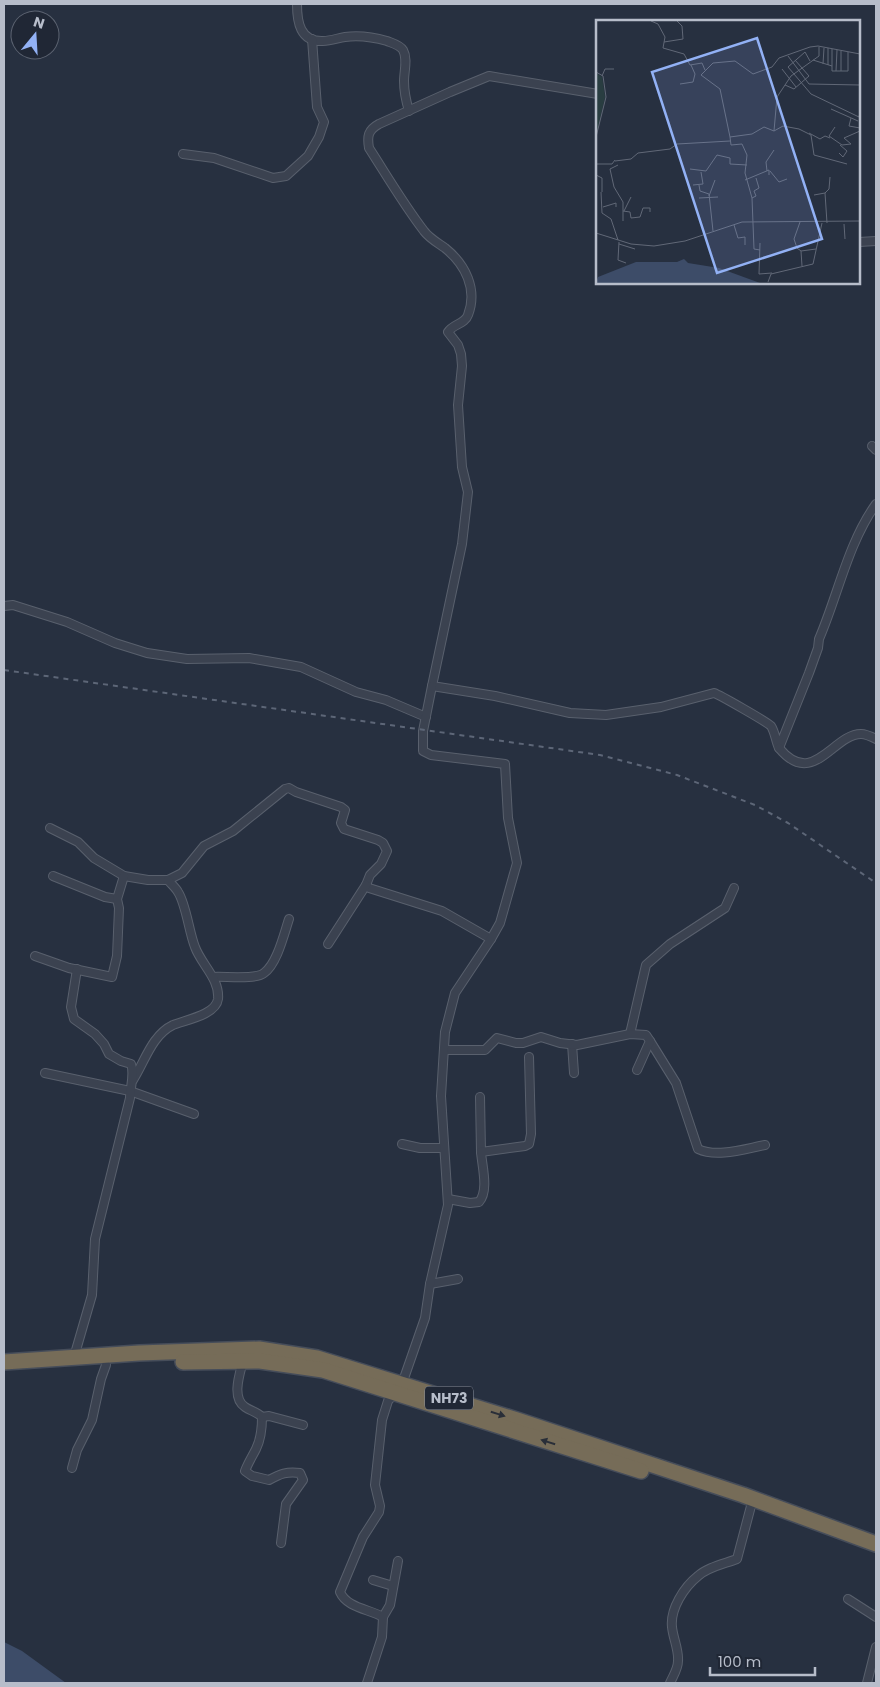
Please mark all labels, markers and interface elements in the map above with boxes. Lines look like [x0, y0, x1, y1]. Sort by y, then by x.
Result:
north arrow [10, 10, 60, 60]
text: N [31, 11, 47, 34]
inset map [596, 20, 860, 284]
road number: NH73 [425, 1386, 473, 1410]
one-way arrow [491, 1410, 506, 1418]
one-way arrow [541, 1438, 556, 1445]
scale bar [710, 1644, 815, 1676]
text: 100 m [718, 1651, 761, 1672]

